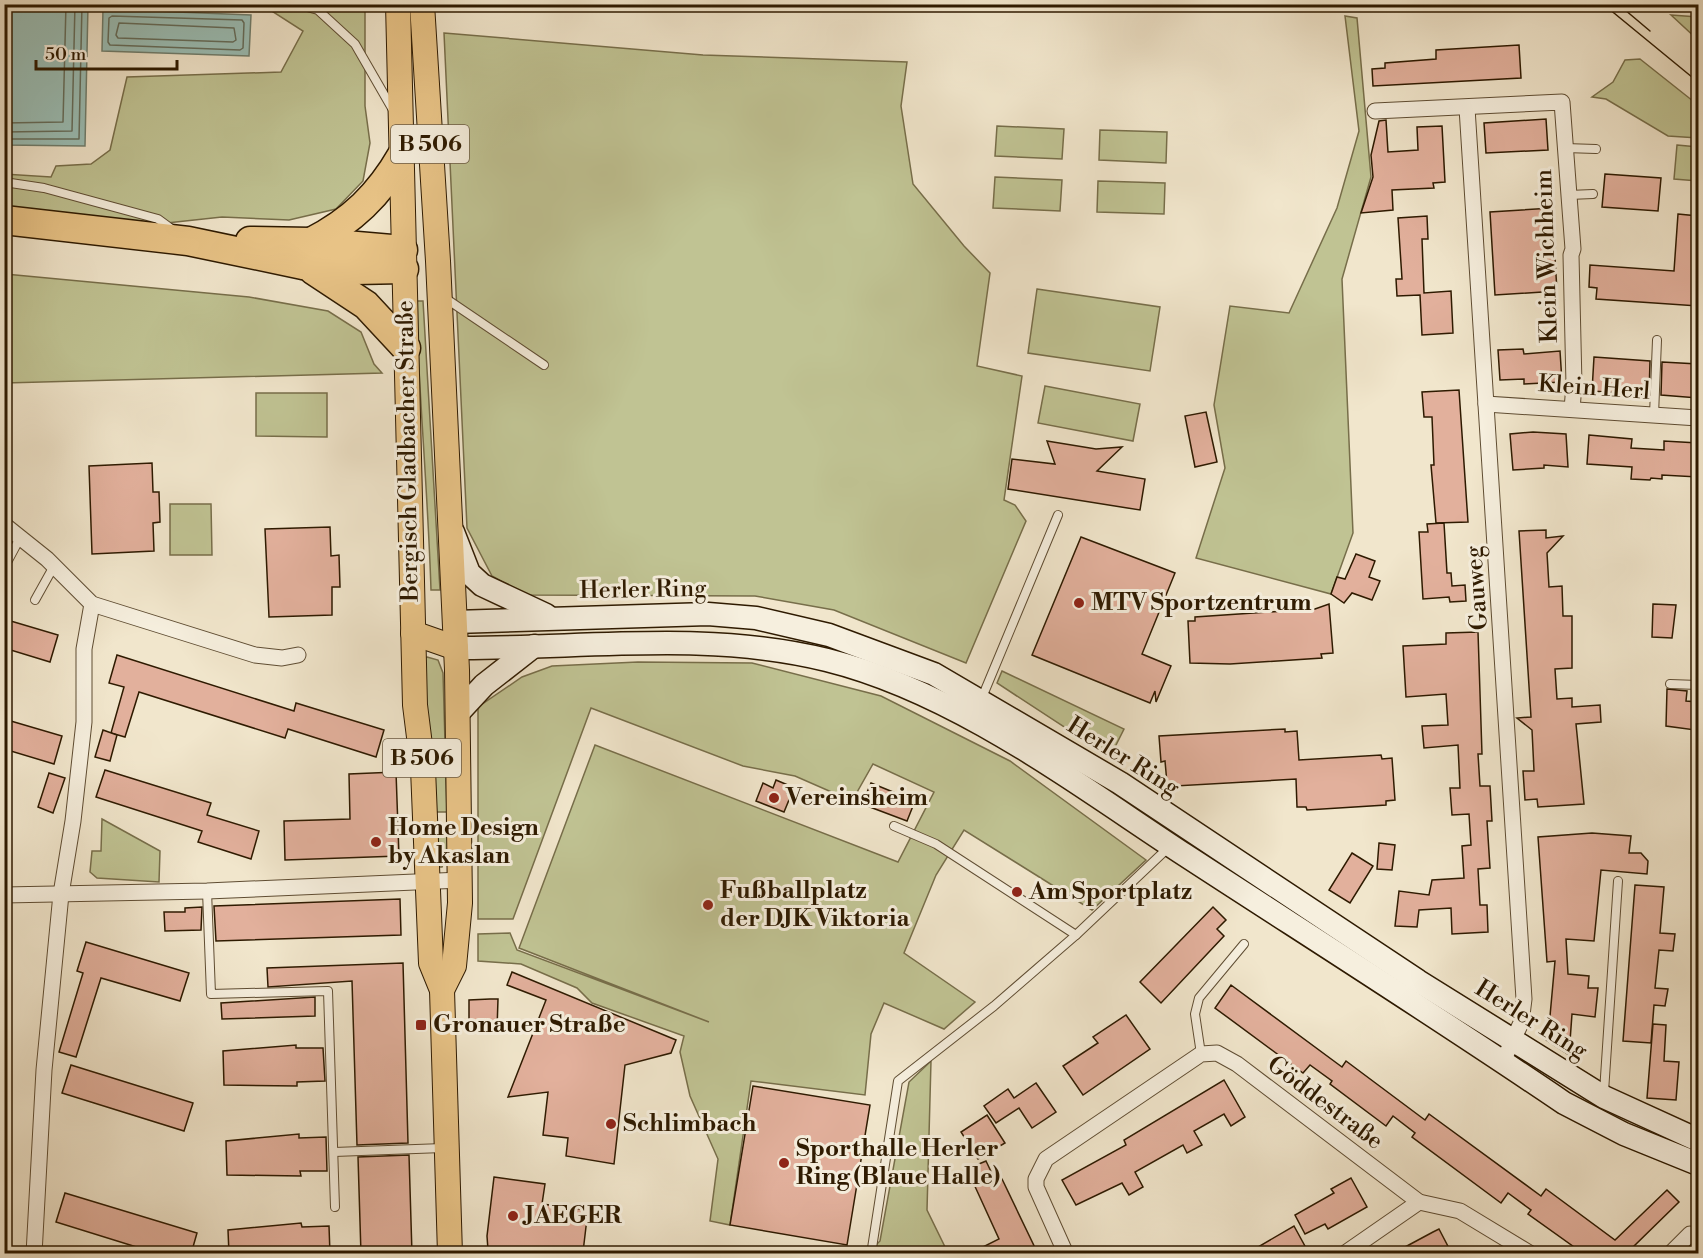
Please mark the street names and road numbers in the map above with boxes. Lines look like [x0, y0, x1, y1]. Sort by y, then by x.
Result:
road number: B 506 [391, 125, 469, 163]
street label: Klein Wichheim [1529, 168, 1565, 344]
street label: Bergisch Gladbacher Straße [390, 300, 426, 603]
street label: Klein Herl [1537, 369, 1651, 407]
street label: Gauweg [1459, 544, 1495, 631]
street label: Herler Ring [579, 574, 707, 606]
street label: Herler Ring [1061, 711, 1185, 804]
road number: B 506 [383, 739, 461, 777]
street label: Herler Ring [1469, 974, 1593, 1067]
street label: Göddestraße [1261, 1050, 1389, 1156]

